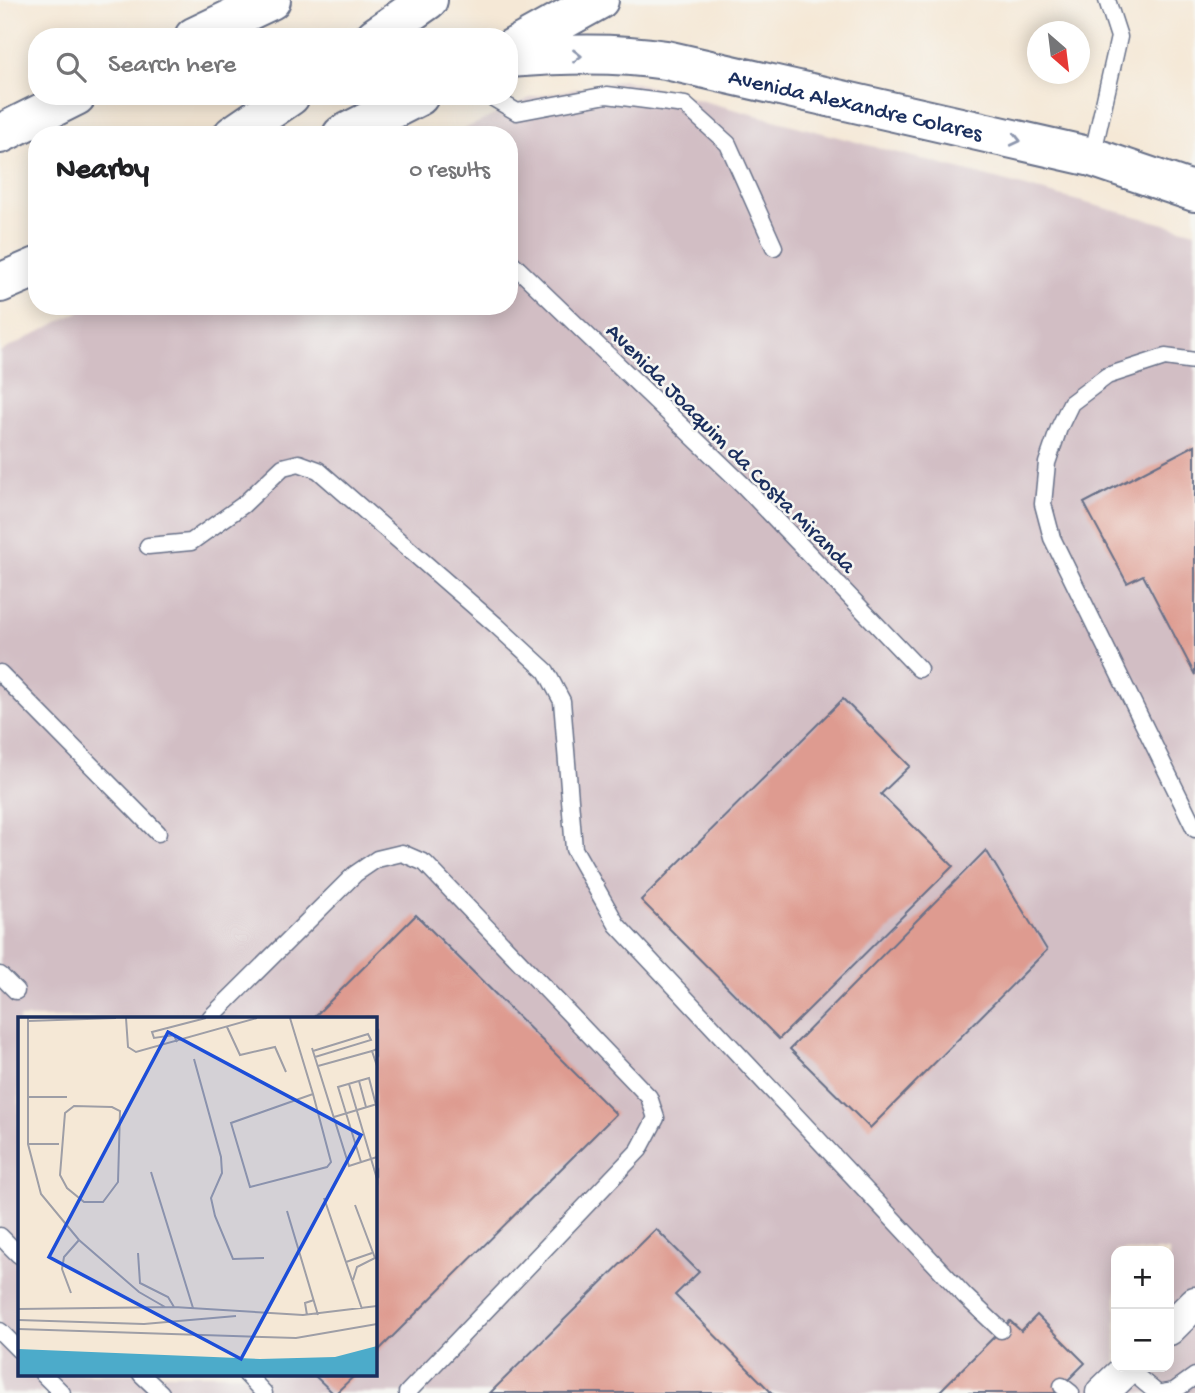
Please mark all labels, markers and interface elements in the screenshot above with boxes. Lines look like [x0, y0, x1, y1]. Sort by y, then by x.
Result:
north arrow [1027, 21, 1090, 84]
search box [28, 28, 518, 105]
icon: search [52, 48, 90, 86]
one-way arrow [573, 48, 583, 64]
text: Search here [108, 51, 236, 82]
street label: Avenida Alexandre Colares [726, 65, 985, 149]
one-way arrow [1010, 132, 1022, 146]
text: Nearby [56, 154, 149, 189]
text: 0 results [409, 158, 490, 185]
street label: Avenida Joaquim da Costa Miranda [599, 319, 861, 581]
inset map [18, 1017, 376, 1376]
map controls [1111, 1246, 1174, 1372]
button: + [1111, 1246, 1174, 1309]
button: − [1111, 1309, 1174, 1372]

